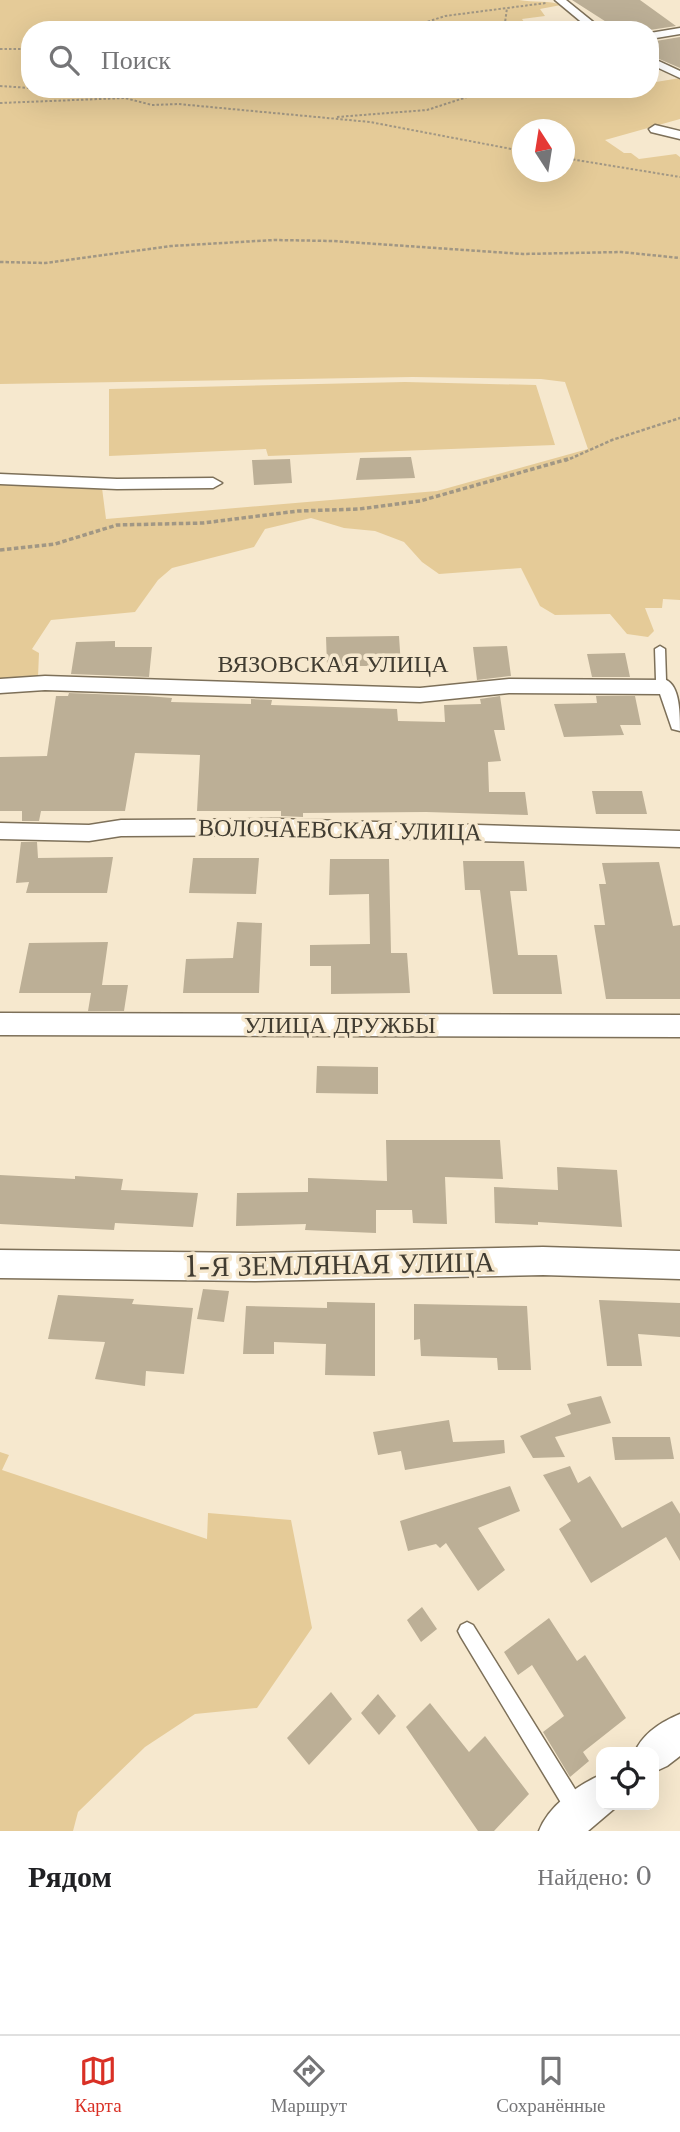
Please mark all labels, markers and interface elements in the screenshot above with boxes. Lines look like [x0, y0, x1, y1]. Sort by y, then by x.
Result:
search box [21, 21, 659, 98]
icon: search [45, 41, 83, 79]
text: Поиск [101, 44, 171, 76]
north arrow [512, 119, 575, 182]
street label: ВЯЗОВСКАЯ УЛИЦА [218, 649, 449, 678]
street label: ВОЛОЧАЕВСКАЯ УЛИЦА [198, 813, 483, 846]
street label: УЛИЦА ДРУЖБЫ [244, 1010, 436, 1039]
street label: 1-Я ЗЕМЛЯНАЯ УЛИЦА [185, 1244, 496, 1285]
map controls [596, 1747, 659, 1810]
button: locate [596, 1747, 659, 1810]
text: Рядом [28, 1858, 112, 1895]
text: Найдено: 0 [538, 1863, 652, 1891]
tab: Карта [75, 2052, 122, 2117]
tab: Маршрут [271, 2052, 347, 2117]
tab: Сохранённые [496, 2052, 605, 2117]

